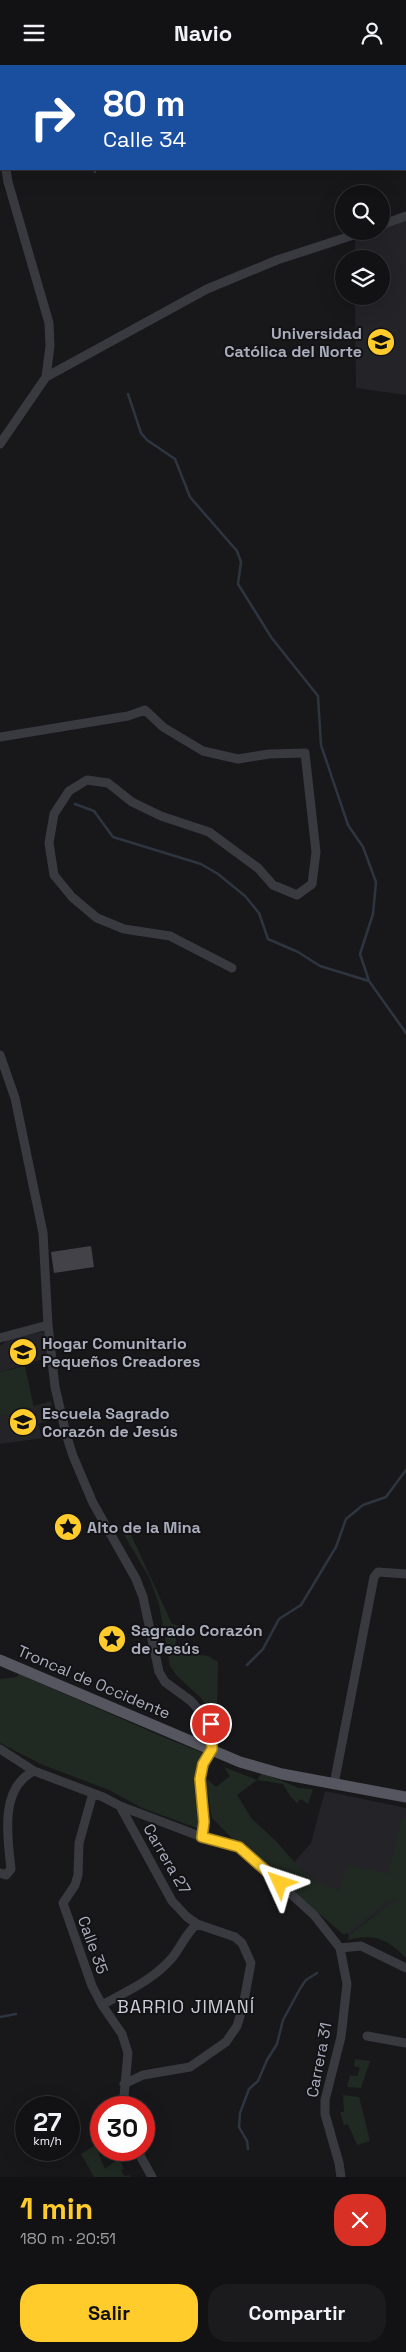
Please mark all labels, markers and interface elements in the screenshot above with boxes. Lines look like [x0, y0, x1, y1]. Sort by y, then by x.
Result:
icon: menu [20, 19, 48, 47]
text: Navio [174, 19, 232, 47]
icon: person [358, 19, 386, 47]
text: 80 m [103, 82, 185, 126]
icon: right [20, 85, 85, 150]
text: Calle 34 [103, 125, 186, 153]
map controls [335, 185, 390, 305]
button: search [335, 185, 390, 240]
button: layers [335, 250, 390, 305]
place label: Universidad Católica del Norte [224, 323, 362, 362]
school or university icon: Universidad Católica del Norte [366, 327, 396, 357]
place label: Hogar Comunitario Pequeños Creadores [42, 1333, 200, 1372]
school or university icon: Hogar Comunitario Pequeños Creadores [8, 1337, 38, 1367]
place label: Escuela Sagrado Corazón de Jesús [42, 1403, 178, 1442]
school or university icon: Escuela Sagrado Corazón de Jesús [8, 1407, 38, 1437]
place icon: Alto de la Mina [53, 1512, 83, 1542]
place label: Alto de la Mina [87, 1517, 201, 1538]
place label: Sagrado Corazón de Jesús [131, 1620, 263, 1659]
place icon: Sagrado Corazón de Jesús [97, 1624, 127, 1654]
street label: Troncal de Occidente [14, 1640, 174, 1724]
pin [190, 1703, 232, 1745]
icon: arrive [197, 1710, 225, 1738]
street label: Carrera 27 [138, 1820, 196, 1898]
position arrow [253, 1856, 305, 1908]
street label: Calle 35 [73, 1913, 113, 1977]
district label: BARRIO JIMANÍ [117, 1995, 255, 2018]
street label: Carrera 31 [301, 2021, 337, 2099]
speed limit sign: 30 [90, 2096, 155, 2161]
text: 27 [33, 2106, 62, 2138]
text: km/h [33, 2133, 62, 2149]
text: 1 min [20, 2189, 93, 2228]
button: close [334, 2194, 386, 2246]
text: 180 m · 20:51 [20, 2228, 116, 2249]
button: Salir [20, 2284, 198, 2342]
button: Compartir [208, 2284, 386, 2342]

